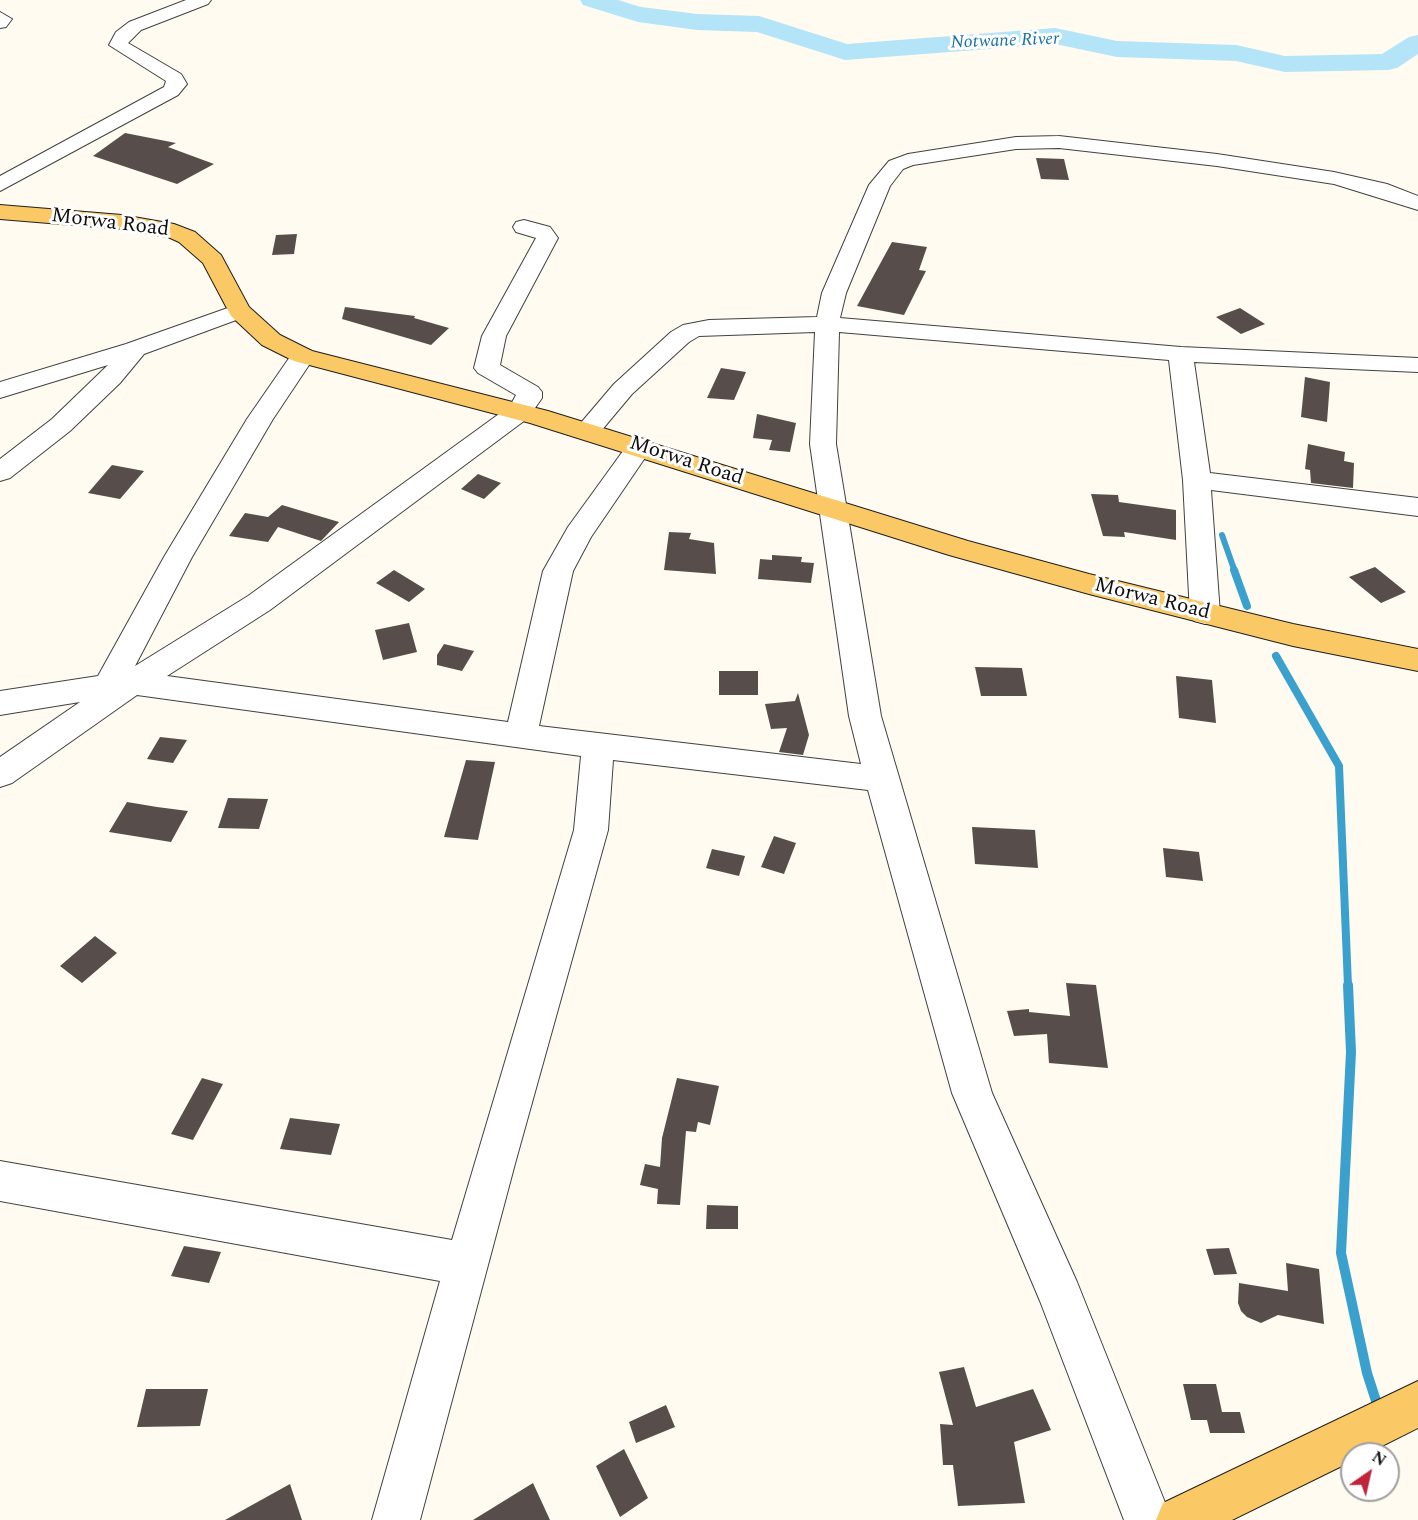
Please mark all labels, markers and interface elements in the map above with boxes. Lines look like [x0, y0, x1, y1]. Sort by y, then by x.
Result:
water label: Notwane River [950, 29, 1060, 55]
street label: Morwa Road [50, 204, 170, 244]
street label: Morwa Road [626, 432, 746, 492]
street label: Morwa Road [1091, 573, 1213, 627]
north arrow [1340, 1442, 1400, 1502]
text: N [1367, 1445, 1391, 1472]

